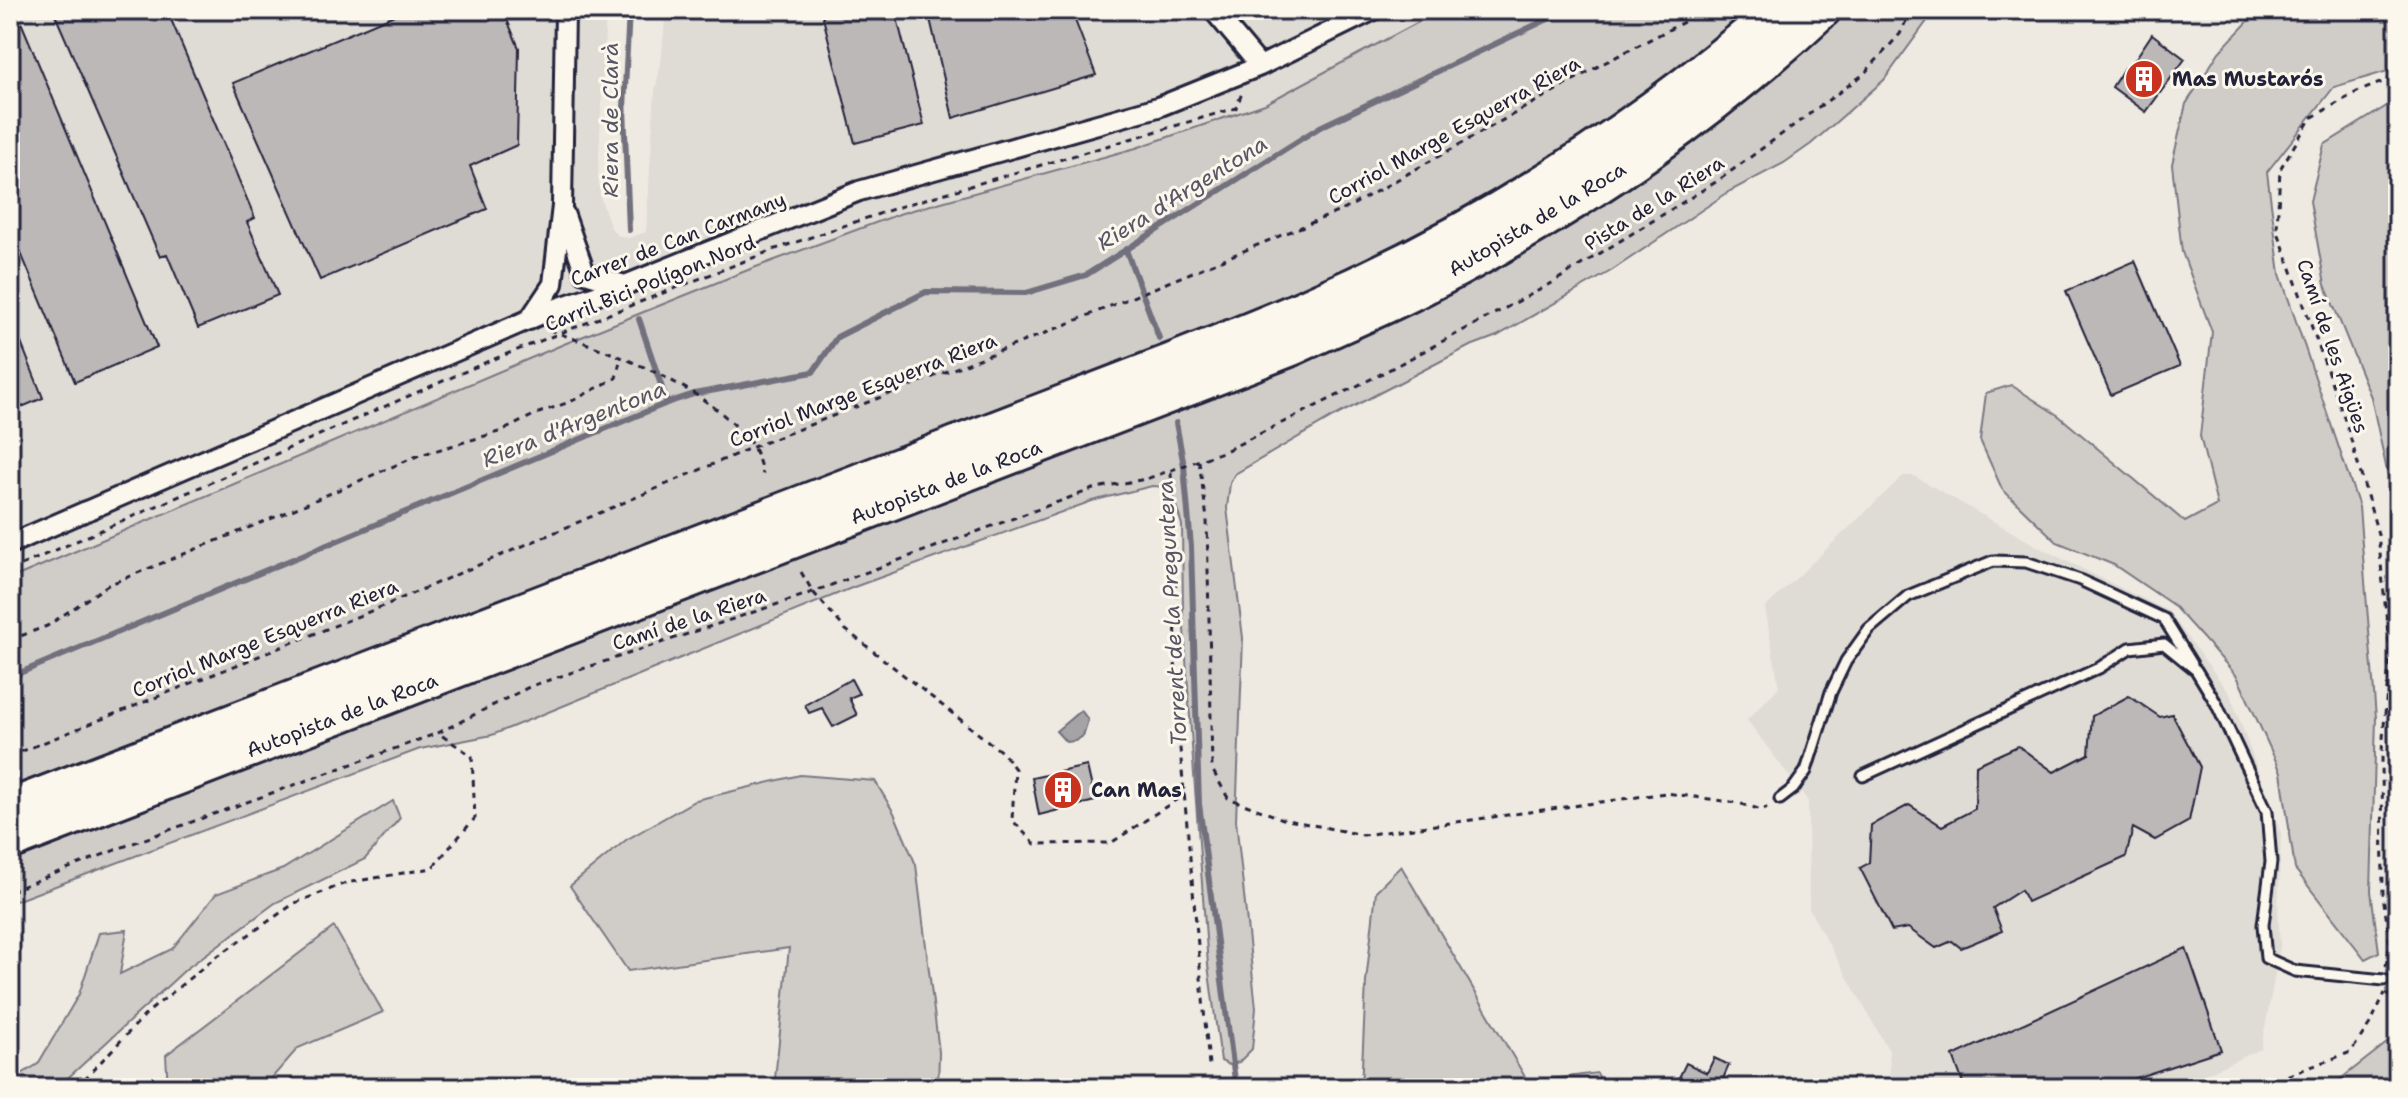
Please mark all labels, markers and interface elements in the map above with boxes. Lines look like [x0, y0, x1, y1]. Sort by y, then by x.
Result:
water label: Riera de Clarà [596, 42, 625, 198]
street label: Corriol Marge Esquerra Riera [1323, 49, 1585, 210]
building icon: Mas Mustarós [2123, 58, 2165, 100]
place label: Mas Mustarós [2172, 66, 2324, 92]
water label: Riera d'Argentona [1091, 129, 1273, 257]
street label: Pista de la Riera [1579, 149, 1729, 256]
street label: Autopista de la Roca [1443, 155, 1631, 282]
street label: Carrer de Can Carmany [567, 186, 789, 292]
street label: Carril Bici Polígon Nord [541, 229, 760, 337]
street label: Camí de les Aigües [2291, 255, 2375, 437]
street label: Corriol Marge Esquerra Riera [726, 327, 1001, 453]
water label: Riera d'Argentona [478, 374, 670, 474]
street label: Autopista de la Roca [847, 433, 1046, 530]
water label: Torrent de la Preguntera [1151, 479, 1193, 747]
street label: Corriol Marge Esquerra Riera [128, 572, 402, 703]
street label: Camí de la Riera [609, 582, 770, 656]
street label: Autopista de la Roca [243, 666, 442, 763]
building icon: Can Mas [1042, 769, 1084, 811]
place label: Can Mas [1091, 777, 1182, 803]

